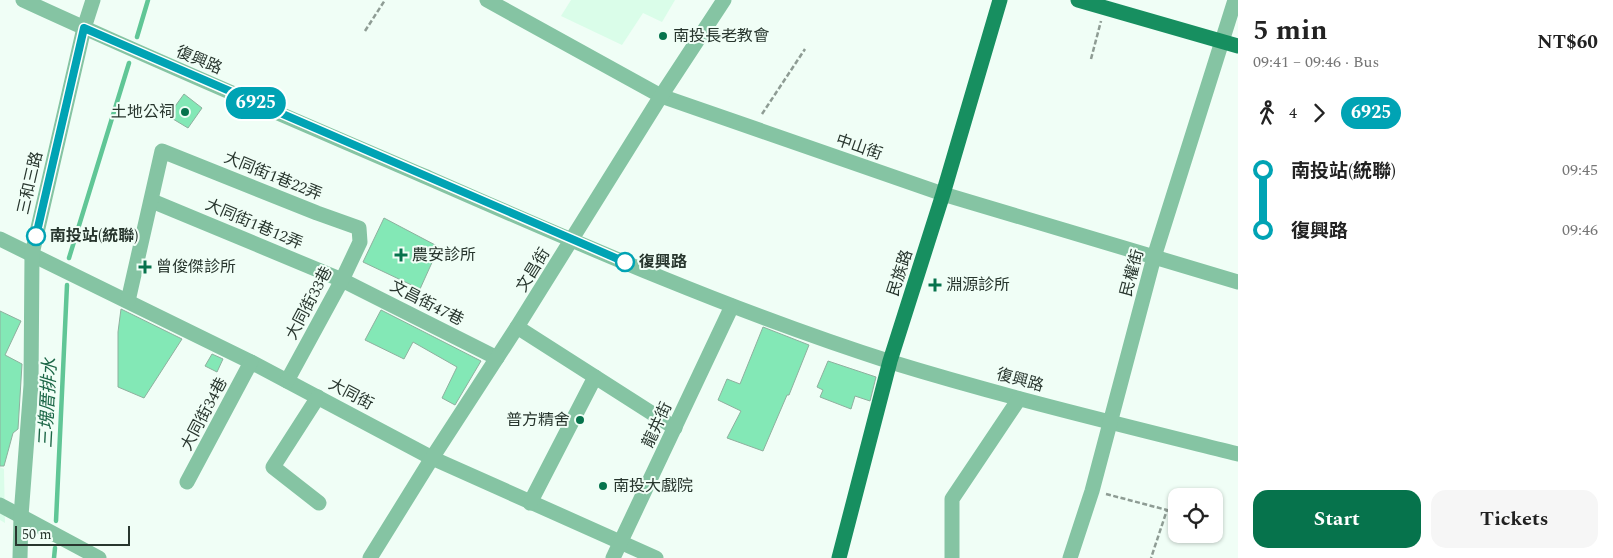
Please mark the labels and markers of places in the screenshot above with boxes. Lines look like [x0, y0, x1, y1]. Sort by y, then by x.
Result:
place label: 南投長老教會 [673, 24, 769, 48]
marker: 南投長老教會 [657, 30, 669, 42]
place label: 土地公祠 [111, 100, 175, 124]
marker: 土地公祠 [179, 106, 191, 118]
place label: 南投站(統聯) [50, 224, 138, 248]
marker: 南投站(統聯) [26, 226, 46, 246]
place label: 農安診所 [412, 243, 476, 267]
marker: 農安診所 [394, 248, 408, 262]
place label: 復興路 [639, 250, 687, 274]
marker: 復興路 [615, 252, 635, 272]
place label: 曾俊傑診所 [156, 255, 236, 279]
marker: 曾俊傑診所 [138, 260, 152, 274]
place label: 淵源診所 [946, 273, 1010, 297]
marker: 淵源診所 [928, 278, 942, 292]
place label: 普方精舍 [506, 408, 570, 432]
marker: 普方精舍 [574, 414, 586, 426]
place label: 南投大戲院 [613, 474, 693, 498]
marker: 南投大戲院 [597, 480, 609, 492]

